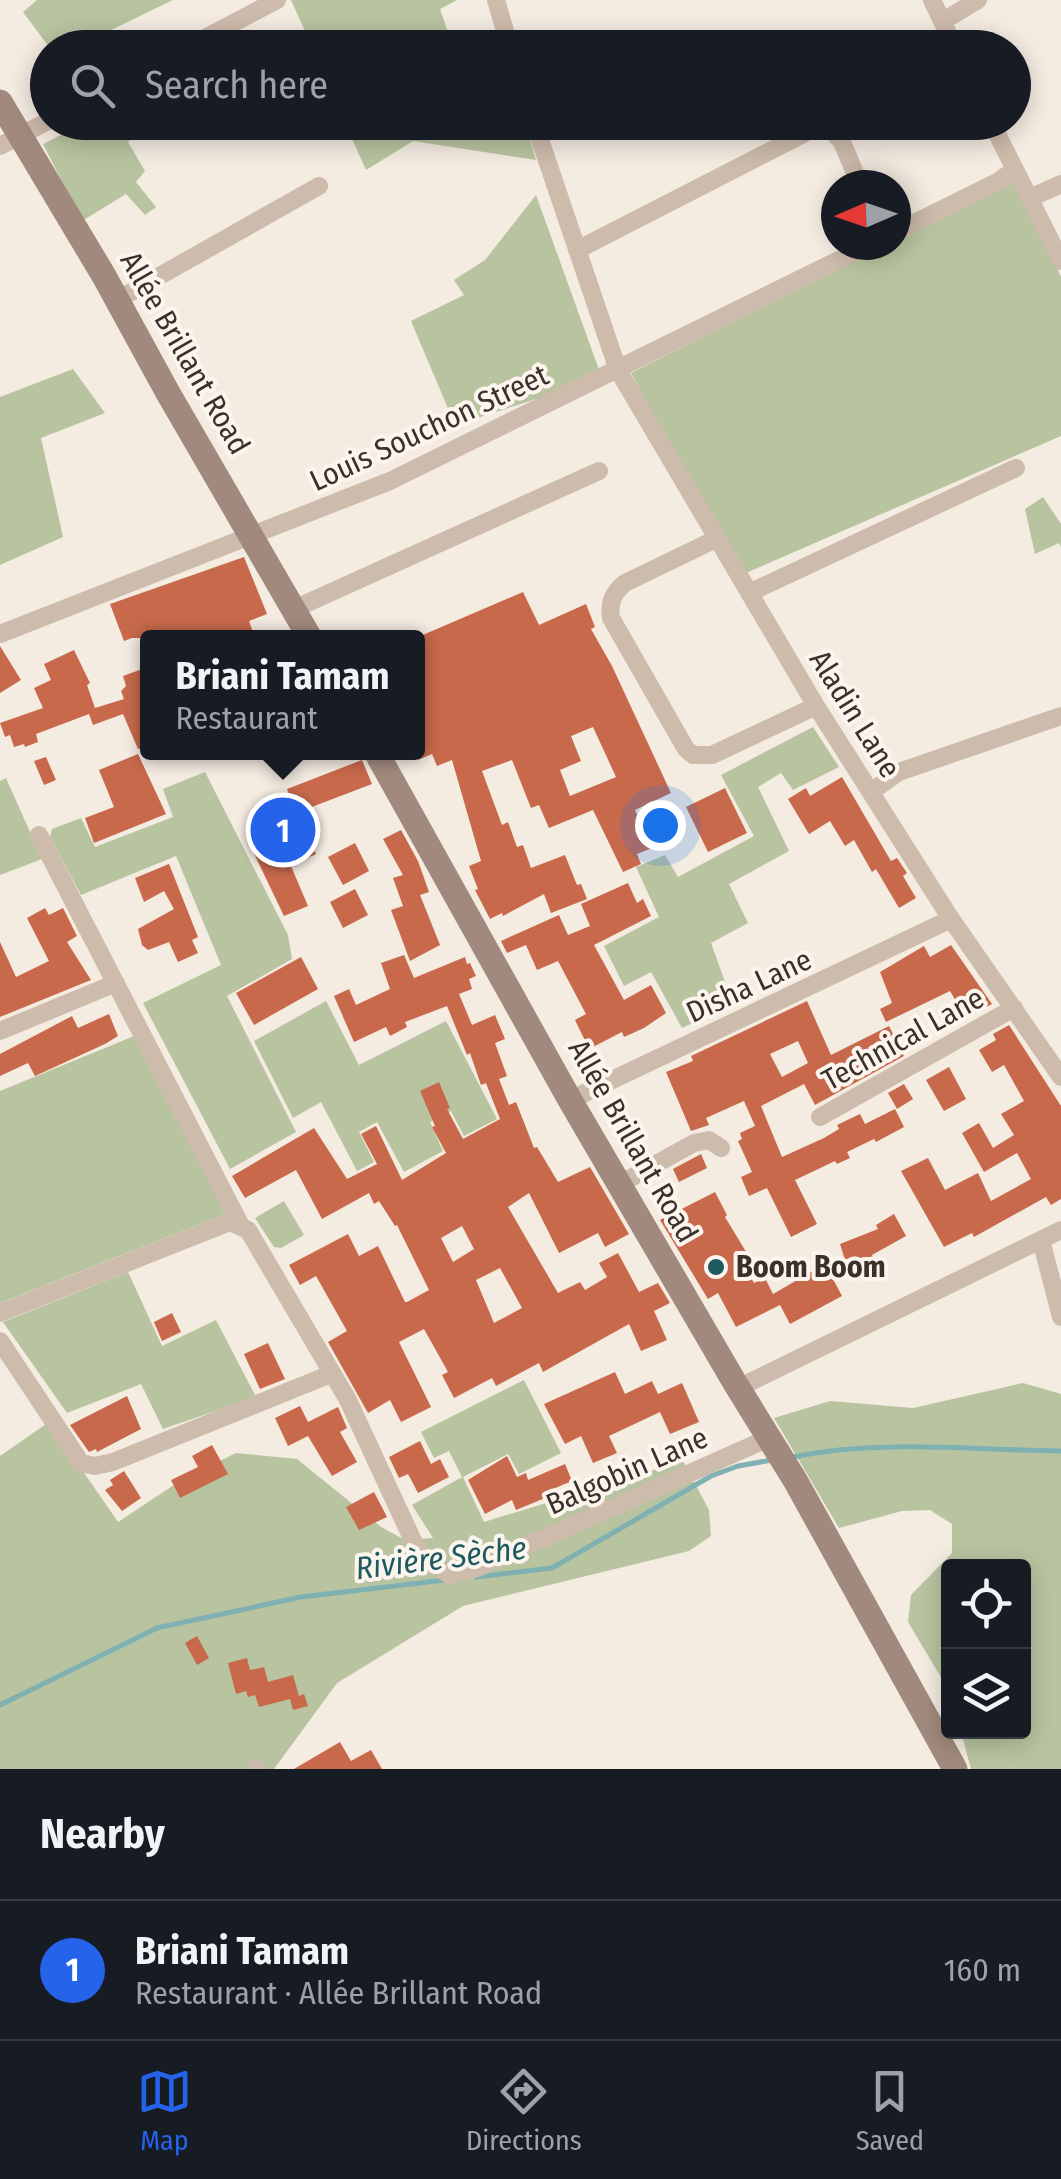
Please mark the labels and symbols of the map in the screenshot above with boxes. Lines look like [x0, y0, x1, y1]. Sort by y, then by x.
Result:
north arrow [821, 170, 911, 260]
street label: Allée Brillant Road [112, 245, 258, 461]
street label: Louis Souchon Street [304, 357, 554, 499]
street label: Aladin Lane [802, 644, 908, 784]
pin: 1 [250, 792, 316, 868]
your location [635, 800, 686, 851]
street label: Disha Lane [681, 941, 817, 1031]
street label: Technical Lane [816, 980, 990, 1098]
street label: Allée Brillant Road [560, 1033, 706, 1249]
place label: Boom Boom [736, 1249, 886, 1285]
marker: Boom Boom [705, 1256, 727, 1278]
street label: Balgobin Lane [541, 1419, 713, 1523]
water label: Rivière Sèche [353, 1529, 529, 1587]

